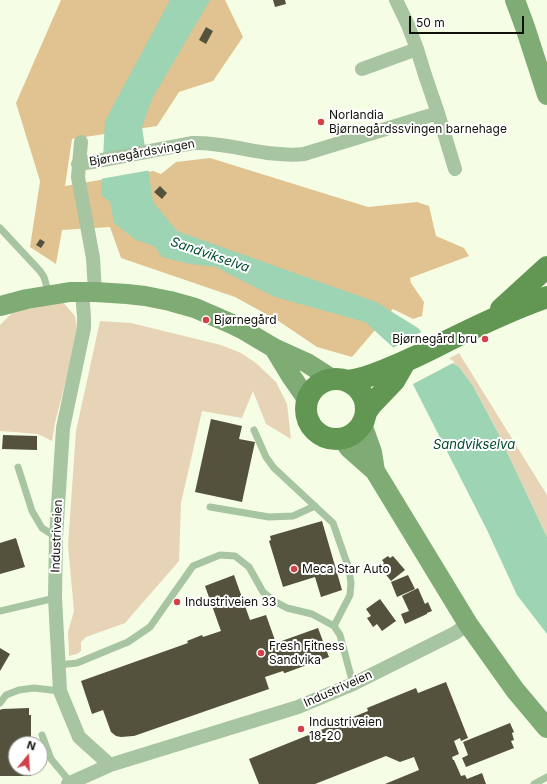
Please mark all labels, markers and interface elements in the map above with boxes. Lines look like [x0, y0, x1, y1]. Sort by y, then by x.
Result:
scale bar [411, 8, 526, 34]
text: 50 m [416, 15, 445, 30]
place label: Norlandia Bjørnegårdssvingen barnehage [329, 108, 507, 136]
marker: Norlandia Bjørnegårdssvingen barnehage [316, 117, 326, 127]
street label: Bjørnegårdsvingen [88, 137, 196, 169]
water label: Sandvikselva [169, 234, 251, 276]
place label: Bjørnegård [214, 313, 277, 327]
marker: Bjørnegård [201, 315, 211, 325]
place label: Bjørnegård bru [392, 332, 477, 346]
marker: Bjørnegård bru [480, 334, 490, 344]
water label: Sandvikselva [433, 437, 515, 453]
street label: Industriveien [49, 499, 65, 573]
place label: Meca Star Auto [302, 562, 390, 576]
marker: Meca Star Auto [289, 564, 299, 574]
place label: Industriveien 33 [185, 595, 276, 609]
marker: Industriveien 33 [172, 597, 182, 607]
place label: Fresh Fitness Sandvika [269, 639, 345, 667]
marker: Fresh Fitness Sandvika [256, 648, 266, 658]
street label: Industriveien [302, 668, 374, 710]
place label: Industriveien 18-20 [309, 715, 382, 743]
marker: Industriveien 18-20 [296, 724, 306, 734]
north arrow [8, 736, 48, 776]
text: N [25, 738, 38, 753]

